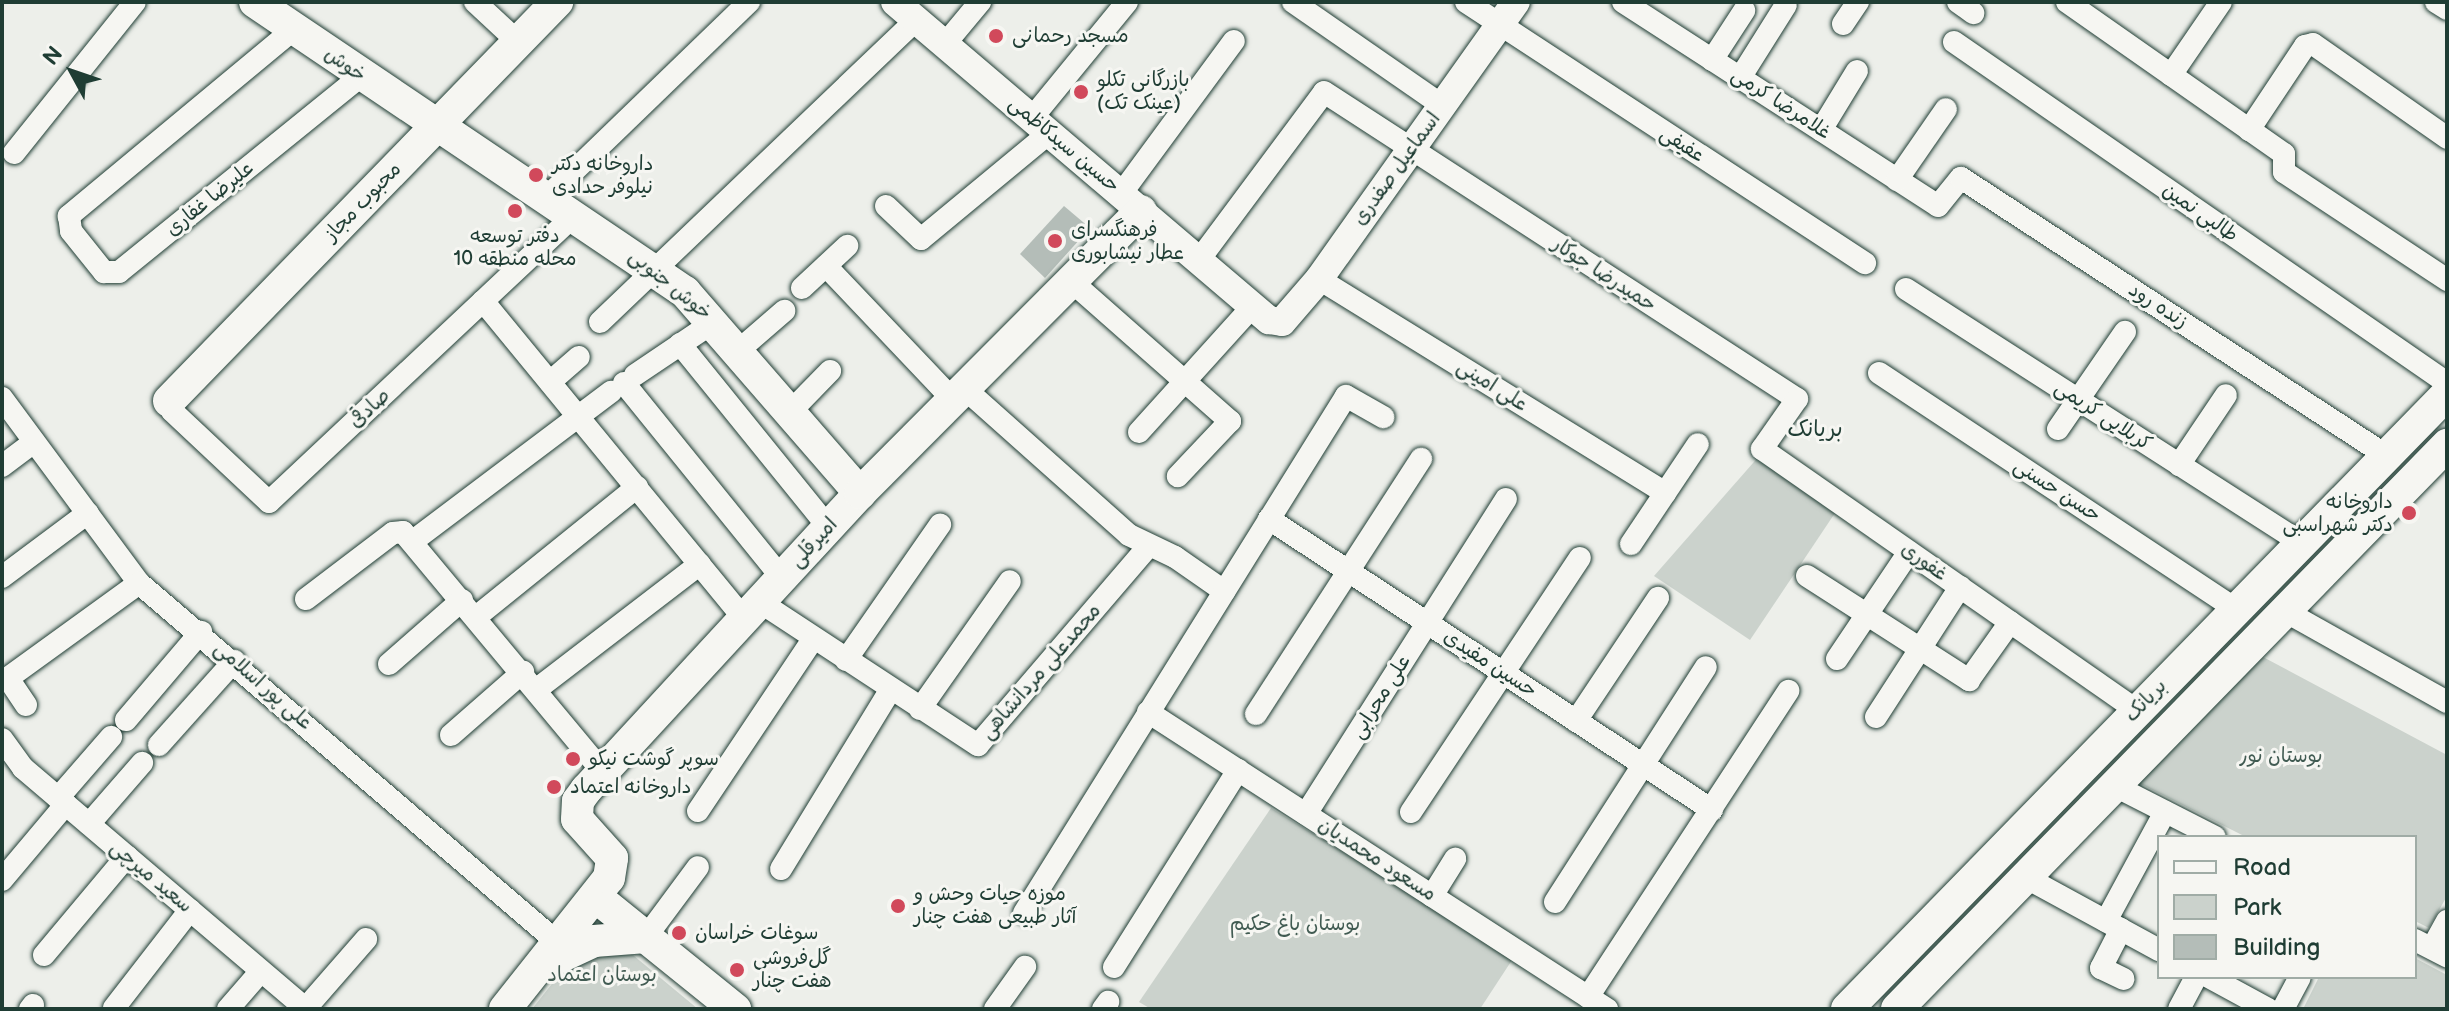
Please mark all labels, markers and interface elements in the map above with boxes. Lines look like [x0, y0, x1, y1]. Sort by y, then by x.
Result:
place label: مسجد رحمانی [1012, 24, 1129, 48]
marker: مسجد رحمانی [987, 27, 1005, 45]
north arrow [32, 32, 112, 112]
text: N [38, 41, 69, 71]
street label: خوش [320, 42, 370, 88]
street label: غلامرضا کرمی [1727, 63, 1835, 145]
place label: بازرگانی تکلو (عینک تک) [1097, 68, 1190, 115]
marker: بازرگانی تکلو (عینک تک) [1072, 83, 1090, 101]
street label: حسین سیدکاظمی [1004, 92, 1124, 198]
street label: اسماعیل صفدری [1348, 108, 1446, 230]
street label: عفیفی [1655, 122, 1709, 168]
place label: داروخانه دکتر نیلوفر حدادی [552, 152, 653, 199]
street label: علیرضا غفاری [161, 156, 259, 242]
street label: محبوب مجاز [319, 157, 407, 247]
marker: داروخانه دکتر نیلوفر حدادی [527, 166, 545, 184]
street label: طالبی نمین [2157, 178, 2243, 248]
marker: دفتر توسعه محله منطقه 10 [506, 202, 524, 220]
place label: فرهنگسرای عطار نیشابوری [1071, 218, 1184, 265]
place label: دفتر توسعه محله منطقه 10 [454, 224, 576, 271]
marker: فرهنگسرای عطار نیشابوری [1046, 232, 1064, 250]
street label: حمیدرضا جوکار [1547, 232, 1661, 318]
street label: خوش جنوبی [624, 244, 716, 326]
street label: زنده رود [2124, 278, 2192, 334]
street label: علی امینی [1452, 355, 1532, 417]
street label: کربلایی کریمی [2050, 376, 2156, 456]
street label: صادقی [345, 384, 395, 434]
district label: بریانک [1787, 417, 1843, 443]
street label: حسن حسنی [2009, 454, 2105, 528]
place label: داروخانه دکتر شهراسبی [2282, 490, 2393, 537]
marker: داروخانه دکتر شهراسبی [2400, 504, 2418, 522]
street label: امیرقلی [785, 513, 843, 573]
street label: غفوری [1896, 537, 1952, 587]
street label: محمدعلی مردانشاهی [976, 599, 1106, 745]
street label: حسین مفیدی [1439, 625, 1541, 703]
street label: علی پور اسلامی [209, 637, 317, 735]
street label: علی محرابی [1346, 651, 1416, 743]
street label: بریانک [2120, 675, 2172, 727]
park label: بوستان نور [2239, 744, 2323, 768]
place label: سوپر گوشت نیکو [589, 747, 719, 771]
marker: سوپر گوشت نیکو [564, 750, 582, 768]
place label: داروخانه اعتماد [570, 775, 691, 799]
marker: داروخانه اعتماد [545, 778, 563, 796]
street label: مسعود محمدیان [1314, 813, 1440, 907]
legend [2157, 835, 2417, 979]
street label: سعید میرچی [105, 836, 197, 918]
text: Road [2233, 853, 2291, 882]
place label: موزه حیات وحش و آثار طبیعی هفت چنار [914, 882, 1076, 929]
text: Park [2233, 893, 2281, 922]
marker: موزه حیات وحش و آثار طبیعی هفت چنار [889, 897, 907, 915]
park label: بوستان باغ حکیم [1230, 912, 1360, 936]
place label: سوغات خراسان [695, 921, 818, 945]
marker: سوغات خراسان [670, 924, 688, 942]
text: Building [2233, 933, 2320, 962]
place label: گل‌فروشی هفت چنار [753, 946, 832, 993]
marker: گل‌فروشی هفت چنار [728, 961, 746, 979]
park label: بوستان اعتماد [547, 963, 657, 987]

